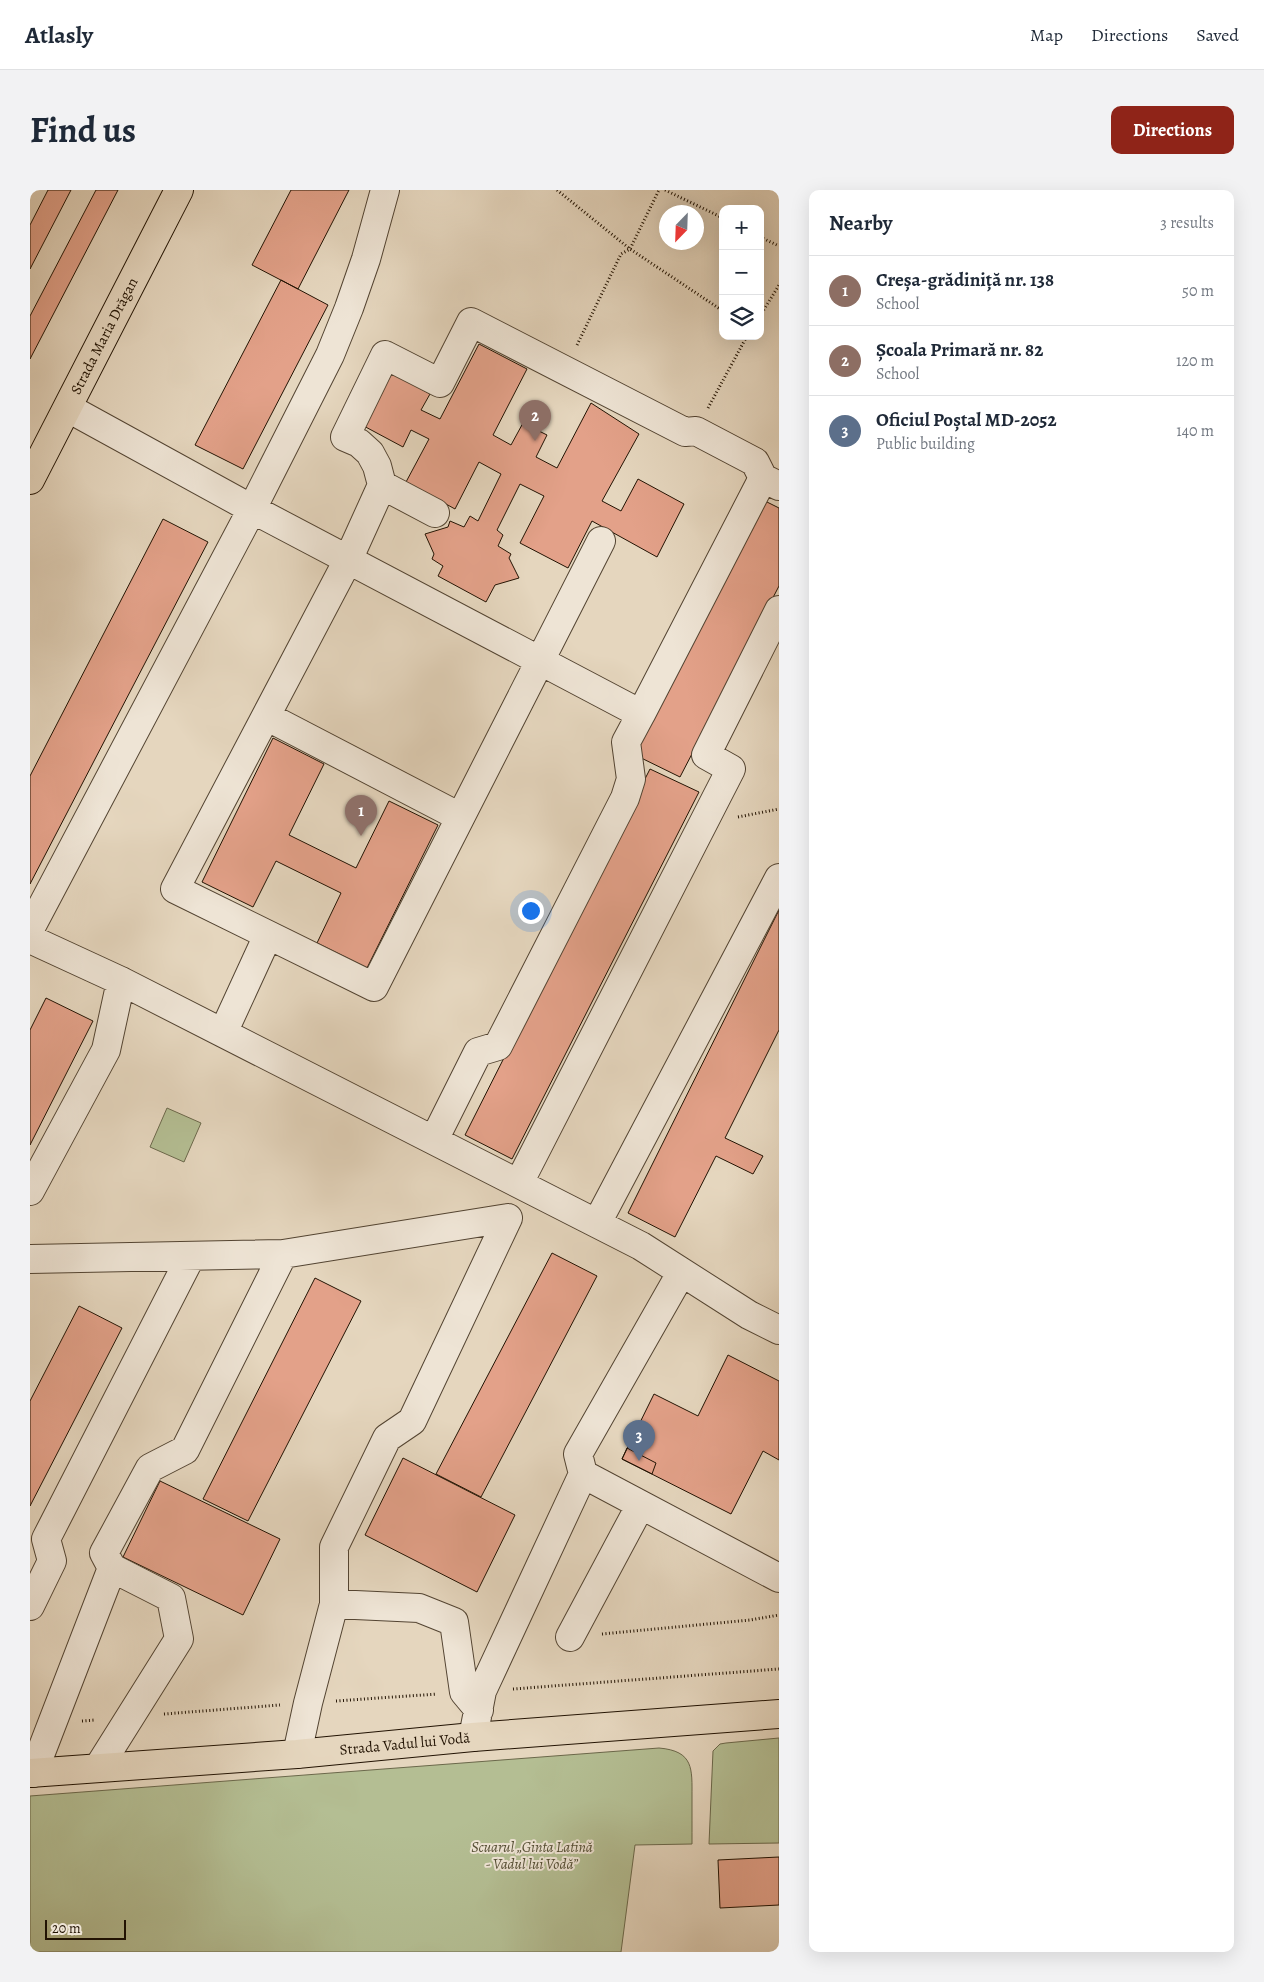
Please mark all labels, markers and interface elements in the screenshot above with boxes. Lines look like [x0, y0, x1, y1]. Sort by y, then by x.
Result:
text: Atlasly [25, 19, 93, 51]
text: Map [1030, 23, 1063, 47]
text: Directions [1091, 23, 1168, 47]
text: Saved [1196, 23, 1239, 47]
text: Find us [30, 106, 136, 154]
button: Directions [1111, 106, 1234, 154]
north arrow [659, 205, 704, 250]
map controls [719, 205, 764, 340]
button: + [719, 205, 764, 250]
text: Nearby [829, 209, 892, 237]
text: 3 results [1160, 212, 1214, 234]
button: − [719, 250, 764, 295]
text: Creșa-grădiniță nr. 138 [876, 267, 1054, 293]
street label: Strada Maria Drăgan [66, 274, 142, 398]
text: 1 [842, 280, 848, 302]
text: 50 m [1182, 280, 1214, 302]
text: School [876, 293, 919, 315]
button: layers [719, 295, 764, 340]
text: Școala Primară nr. 82 [876, 337, 1043, 363]
text: 2 [841, 350, 849, 372]
text: 120 m [1176, 350, 1214, 372]
text: School [876, 363, 919, 385]
pin: 2 [519, 400, 551, 441]
text: Oficiul Poștal MD-2052 [876, 407, 1057, 433]
text: 3 [842, 420, 848, 442]
text: 140 m [1176, 420, 1214, 442]
text: Public building [876, 433, 975, 455]
pin: 1 [345, 795, 377, 836]
your location [518, 898, 544, 924]
pin: 3 [623, 1420, 655, 1461]
street label: Strada Vadul lui Vodă [339, 1727, 471, 1760]
park label: Scuarul „Ginta Latină - Vadul lui Vodă” [471, 1837, 593, 1874]
scale bar [45, 1917, 126, 1940]
text: 20 m [52, 1919, 81, 1938]

